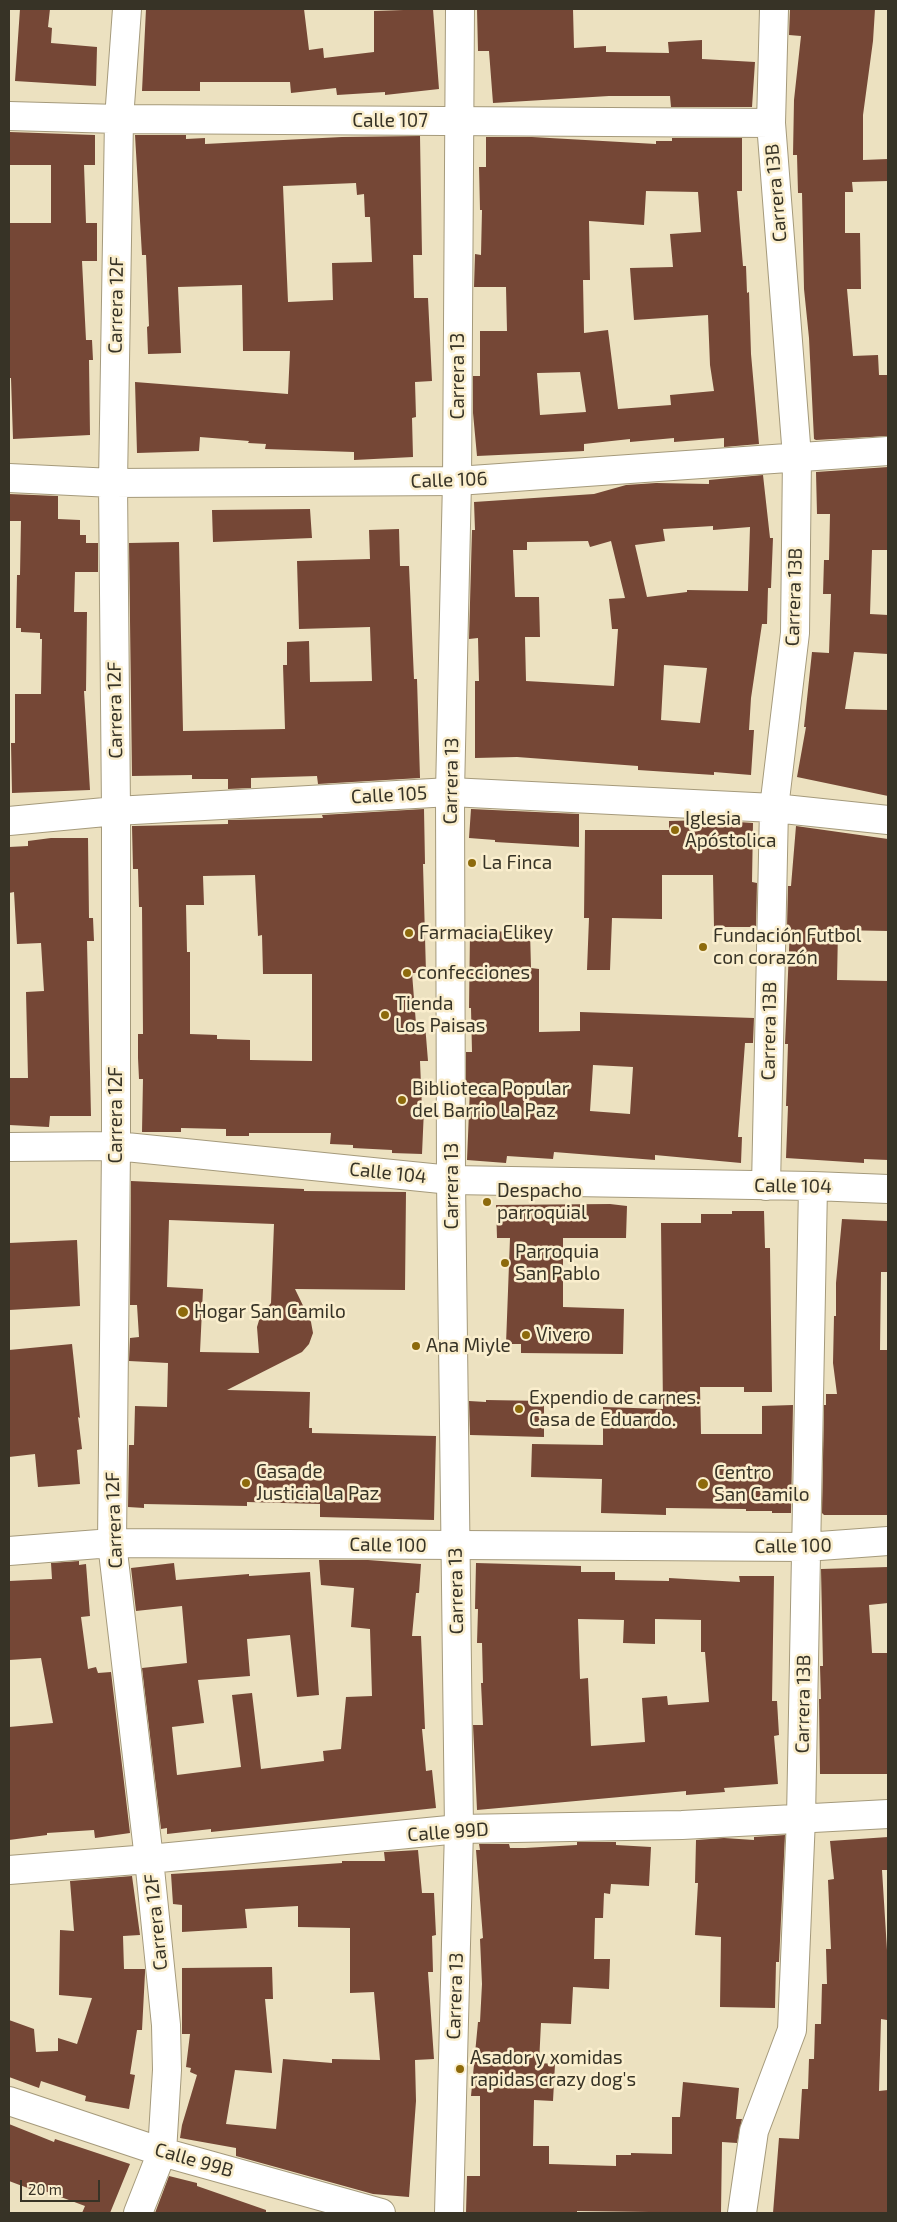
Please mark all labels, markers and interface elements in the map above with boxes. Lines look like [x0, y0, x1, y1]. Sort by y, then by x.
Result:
street label: Calle 107 [352, 110, 428, 132]
street label: Carrera 13B [760, 143, 792, 243]
street label: Carrera 12F [104, 256, 128, 354]
street label: Carrera 13 [447, 333, 469, 419]
street label: Calle 106 [410, 467, 488, 493]
street label: Carrera 13B [781, 547, 807, 647]
street label: Carrera 12F [103, 661, 127, 759]
street label: Carrera 13 [439, 737, 463, 825]
street label: Calle 105 [350, 782, 428, 808]
place label: Iglesia Apóstolica [685, 808, 776, 852]
marker: Iglesia Apóstolica [669, 824, 681, 836]
place label: La Finca [482, 852, 552, 874]
marker: La Finca [466, 857, 478, 869]
place label: Farmacia Elikey [419, 922, 553, 944]
place label: Fundación Futbol con corazón [713, 925, 861, 969]
marker: Farmacia Elikey [403, 927, 415, 939]
marker: Fundación Futbol con corazón [697, 941, 709, 953]
place label: confecciones [417, 962, 530, 984]
marker: confecciones [401, 967, 413, 979]
street label: Carrera 13B [757, 981, 781, 1081]
place label: Tienda Los Paisas [395, 993, 485, 1037]
marker: Tienda Los Paisas [379, 1009, 391, 1021]
street label: Carrera 12F [105, 1066, 127, 1164]
place label: Biblioteca Popular del Barrio La Paz [412, 1078, 569, 1122]
marker: Biblioteca Popular del Barrio La Paz [396, 1094, 408, 1106]
street label: Carrera 13 [441, 1143, 463, 1229]
street label: Calle 104 [348, 1158, 428, 1188]
street label: Calle 104 [754, 1174, 832, 1198]
place label: Despacho parroquial [497, 1180, 587, 1224]
marker: Despacho parroquial [481, 1196, 493, 1208]
place label: Parroquia San Pablo [515, 1241, 600, 1285]
marker: Parroquia San Pablo [499, 1257, 511, 1269]
place label: Hogar San Camilo [194, 1301, 346, 1323]
marker: Hogar San Camilo [176, 1305, 190, 1319]
place label: Vivero [536, 1324, 591, 1346]
marker: Vivero [520, 1329, 532, 1341]
place label: Ana Miyle [426, 1335, 511, 1357]
marker: Ana Miyle [410, 1340, 422, 1352]
place label: Expendio de carnes. Casa de Eduardo. [529, 1387, 700, 1431]
marker: Expendio de carnes. Casa de Eduardo. [513, 1403, 525, 1415]
place label: Casa de Justicia La Paz [256, 1461, 379, 1505]
place label: Centro San Camilo [714, 1462, 809, 1506]
street label: Carrera 12F [101, 1471, 127, 1569]
marker: Casa de Justicia La Paz [240, 1477, 252, 1489]
marker: Centro San Camilo [696, 1477, 710, 1491]
street label: Calle 100 [349, 1533, 427, 1557]
street label: Calle 100 [754, 1534, 832, 1558]
street label: Carrera 13 [444, 1547, 468, 1635]
street label: Carrera 13B [791, 1654, 815, 1754]
street label: Calle 99D [407, 1818, 489, 1846]
street label: Carrera 12F [140, 1872, 172, 1972]
street label: Carrera 13 [442, 1952, 468, 2040]
place label: Asador y xomidas rapidas crazy dog's [470, 2047, 636, 2091]
marker: Asador y xomidas rapidas crazy dog's [454, 2063, 466, 2075]
street label: Calle 99B [152, 2138, 236, 2182]
scale bar [22, 2170, 102, 2202]
text: 20 m [28, 2180, 62, 2198]

